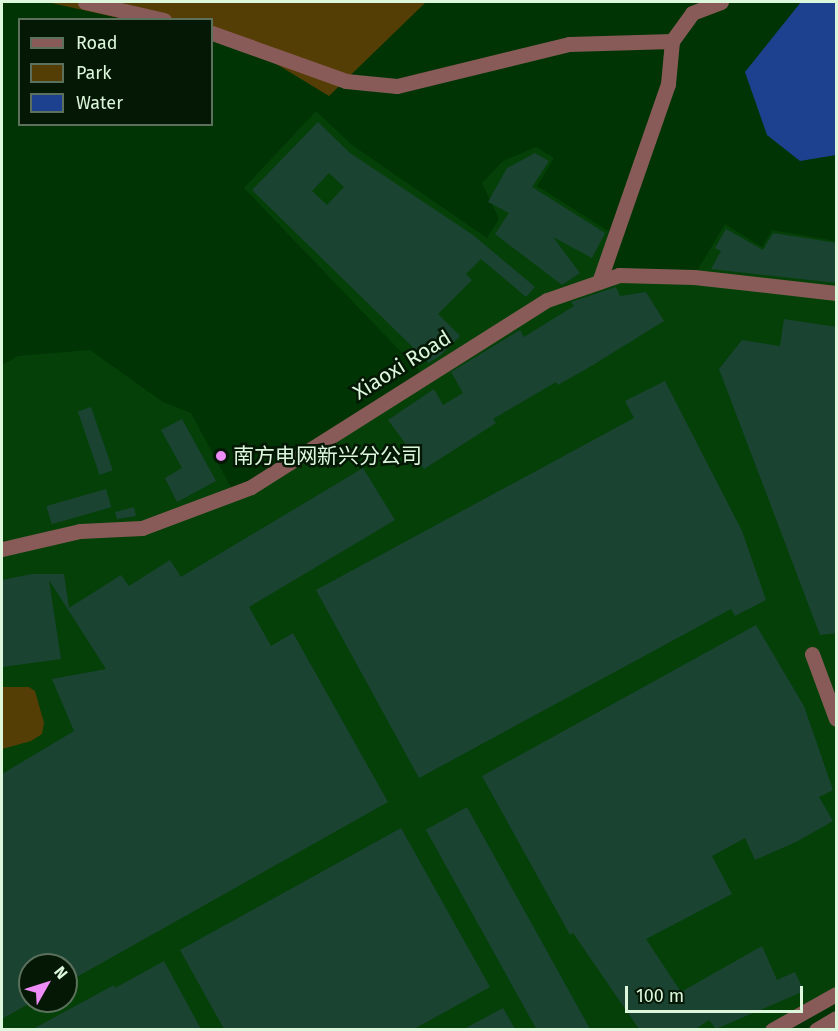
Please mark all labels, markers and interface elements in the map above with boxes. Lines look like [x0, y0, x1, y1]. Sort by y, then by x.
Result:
legend [18, 18, 213, 126]
text: Road [76, 32, 118, 54]
text: Park [76, 62, 111, 84]
text: Water [76, 92, 123, 114]
street label: Xiaoxi Road [348, 325, 456, 405]
place label: 南方电网新兴分公司 [233, 443, 422, 469]
marker: 南方电网新兴分公司 [214, 449, 228, 463]
north arrow [18, 953, 78, 1013]
text: N [50, 963, 72, 983]
scale bar [628, 974, 806, 1012]
text: 100 m [636, 985, 684, 1007]

